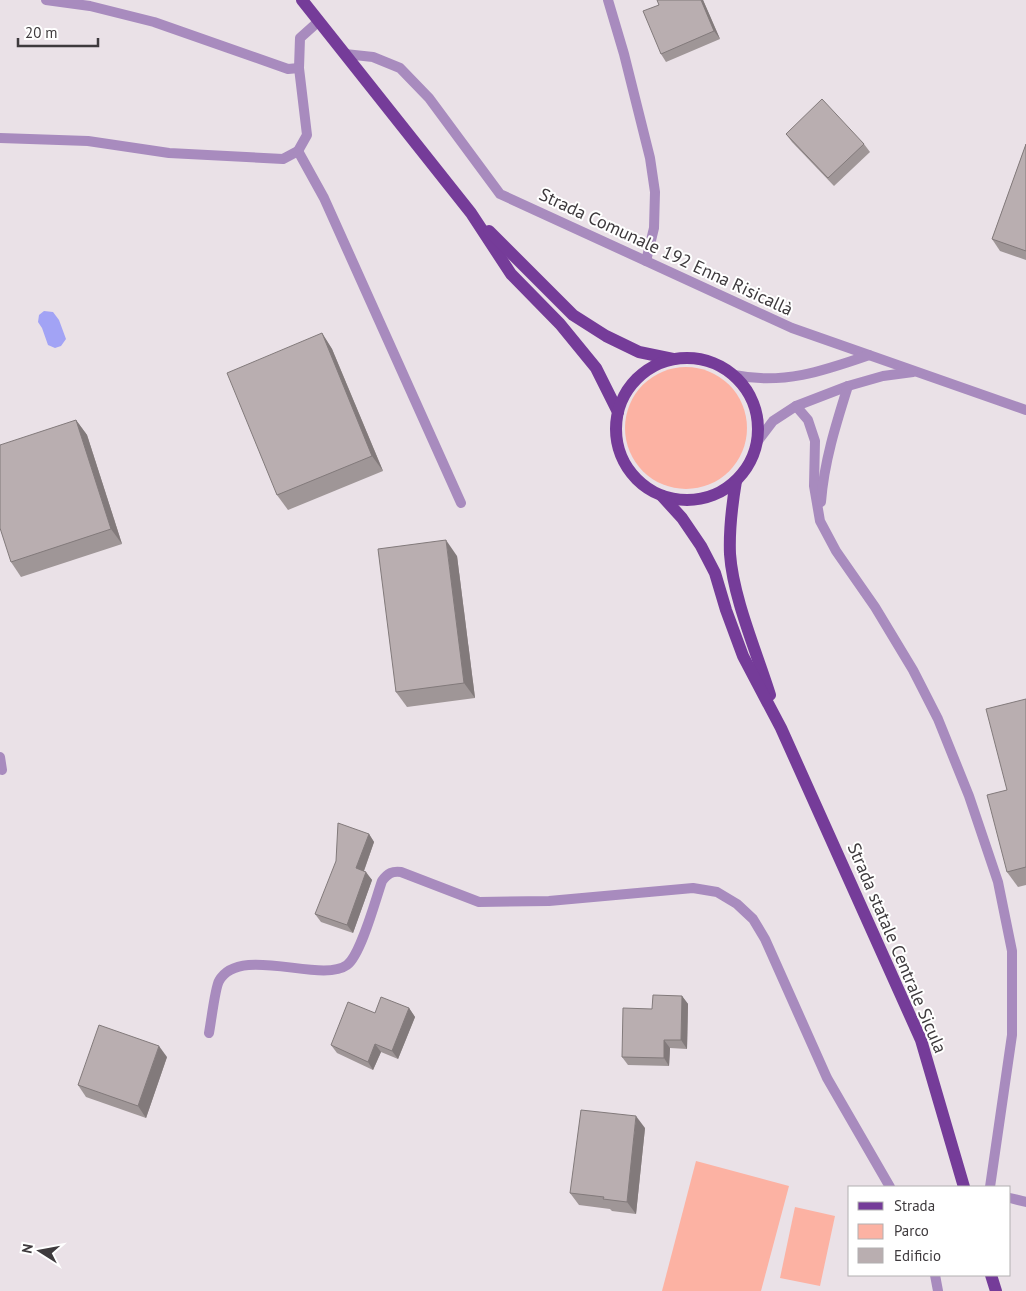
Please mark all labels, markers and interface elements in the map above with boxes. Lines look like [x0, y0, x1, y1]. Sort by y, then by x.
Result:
scale bar [18, 15, 98, 47]
text: 20 m [25, 23, 58, 42]
street label: Strada Comunale 192 Enna Risicallà [536, 182, 797, 321]
street label: Strada statale Centrale Sicula [843, 839, 952, 1056]
legend [848, 1186, 1011, 1276]
text: Strada [894, 1196, 935, 1215]
text: Parco [894, 1221, 929, 1240]
north arrow [15, 1226, 65, 1276]
text: N [18, 1242, 37, 1255]
text: Edificio [894, 1246, 941, 1265]

